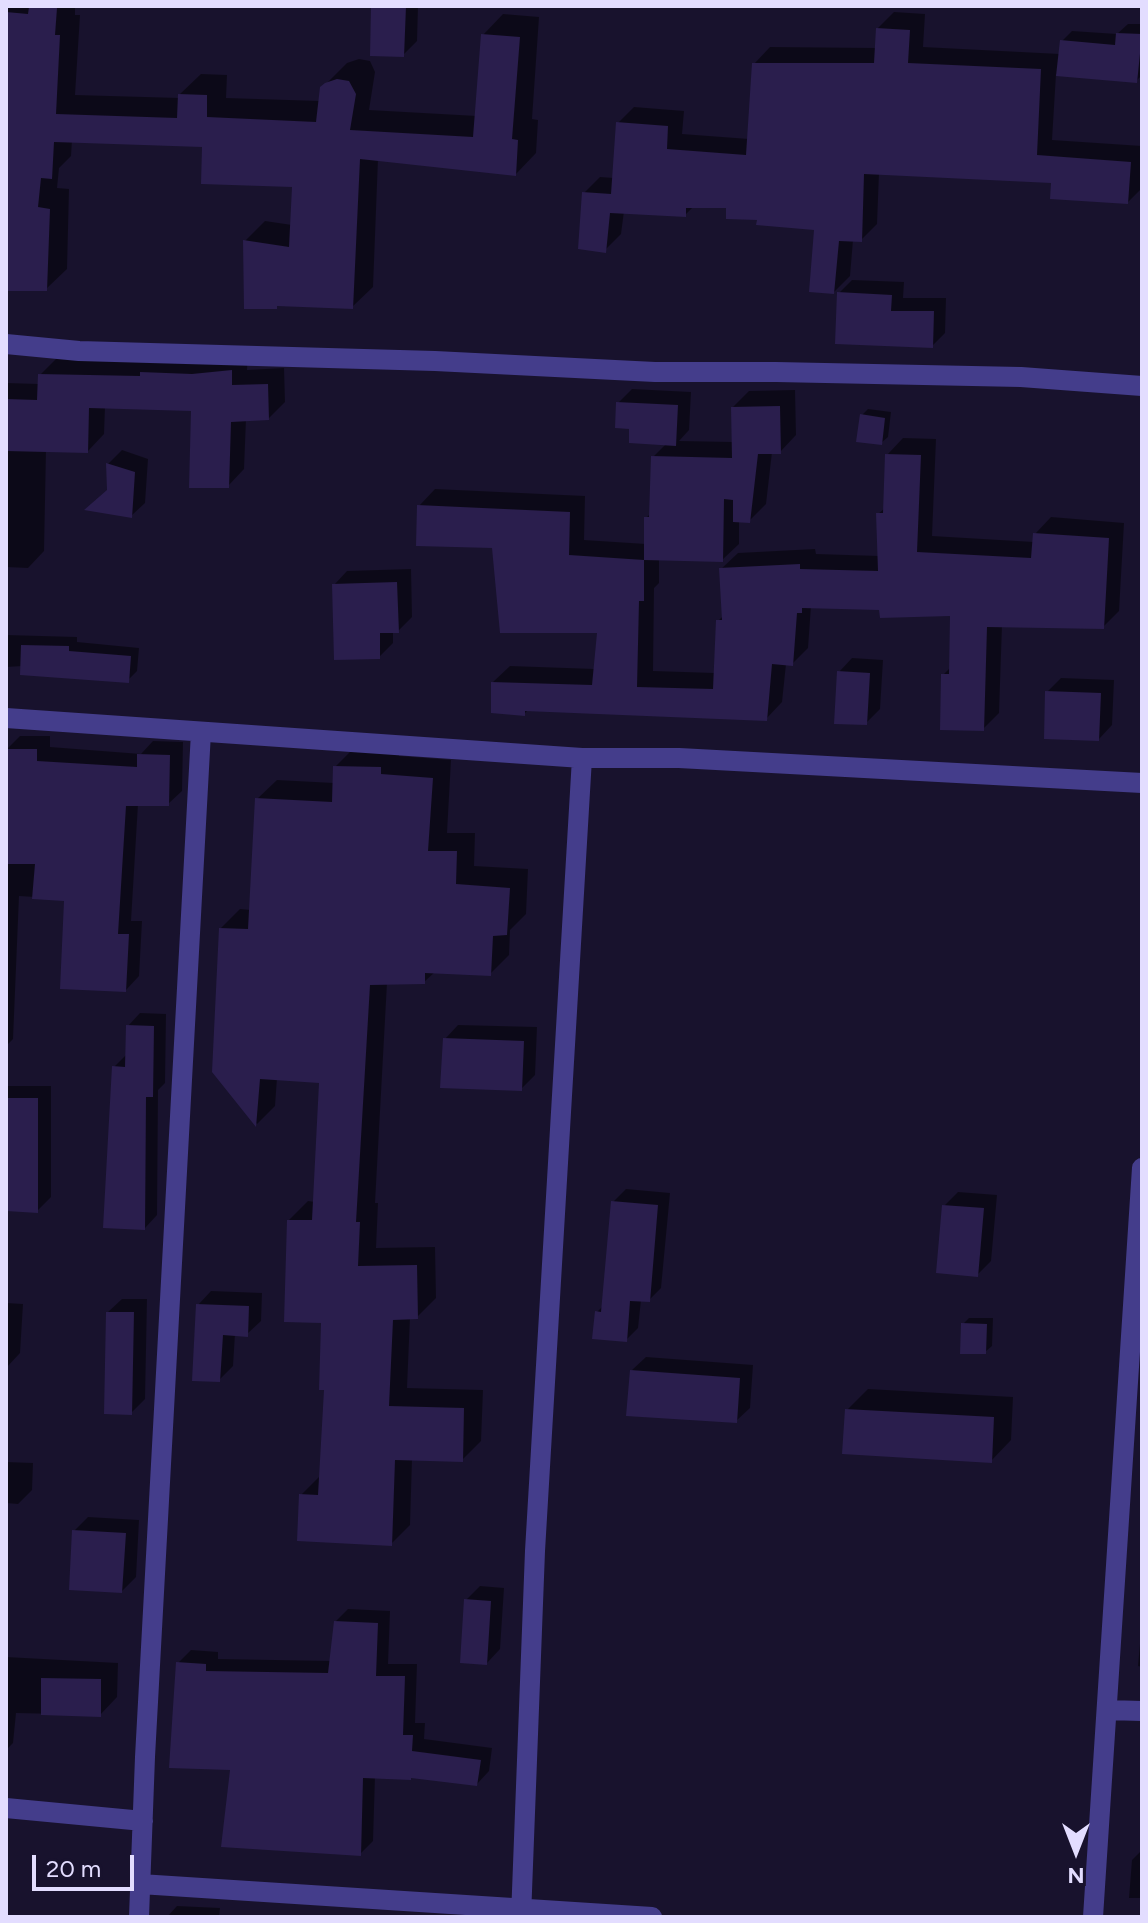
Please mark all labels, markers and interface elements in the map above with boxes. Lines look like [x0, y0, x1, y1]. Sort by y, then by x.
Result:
north arrow [1036, 1811, 1116, 1891]
scale bar [36, 1839, 138, 1889]
text: 20 m [46, 1854, 101, 1883]
text: N [1068, 1862, 1085, 1889]

